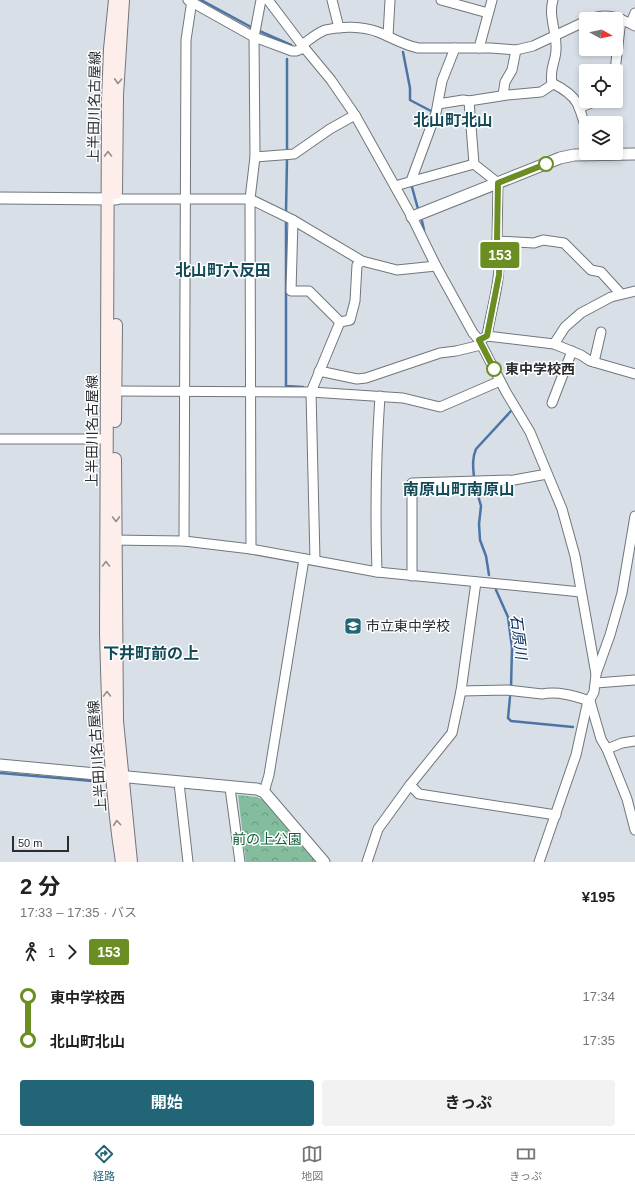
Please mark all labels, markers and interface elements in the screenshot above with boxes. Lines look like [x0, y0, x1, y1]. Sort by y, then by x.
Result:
north arrow [579, 12, 623, 56]
map controls [579, 12, 623, 160]
street label: 上半田川名古屋線 [85, 51, 103, 163]
button: locate [579, 64, 623, 108]
one-way arrow [113, 78, 122, 84]
district label: 北山町北山 [413, 112, 493, 129]
button: layers [579, 116, 623, 160]
one-way arrow [104, 151, 112, 157]
unlabelled marker [538, 156, 554, 172]
line badge: 153 [477, 242, 523, 268]
text: 153 [488, 247, 512, 263]
district label: 北山町六反田 [175, 262, 271, 279]
marker: 東中学校西 [486, 361, 502, 377]
place label: 東中学校西 [505, 361, 575, 377]
street label: 上半田川名古屋線 [84, 375, 100, 487]
district label: 南原山町南原山 [403, 481, 515, 498]
one-way arrow [112, 516, 120, 522]
one-way arrow [102, 561, 110, 567]
water label: 石原川 [508, 614, 530, 662]
school or university icon: 市立東中学校 [343, 616, 363, 636]
place label: 市立東中学校 [366, 618, 450, 634]
district label: 下井町前の上 [103, 644, 199, 662]
one-way arrow [103, 691, 111, 697]
street label: 上半田川名古屋線 [85, 700, 109, 812]
one-way arrow [113, 820, 122, 826]
park label: 前の上公園 [232, 831, 302, 847]
scale bar [12, 834, 69, 853]
text: 50 m [18, 837, 42, 849]
text: 2 分 [20, 874, 60, 899]
text: ¥195 [582, 888, 615, 905]
text: 17:33 – 17:35 · バス [20, 905, 137, 920]
icon: walk [20, 941, 42, 963]
icon: forward [61, 941, 83, 963]
text: 153 [97, 944, 121, 960]
text: 1 [48, 945, 55, 960]
text: 東中学校西 [50, 989, 125, 1006]
text: 17:34 [582, 989, 615, 1004]
text: 北山町北山 [50, 1033, 125, 1050]
text: 17:35 [582, 1033, 615, 1048]
button: 開始 [20, 1080, 314, 1126]
button: きっぷ [322, 1080, 615, 1126]
tab: 経路 [93, 1143, 115, 1183]
tab: 地図 [301, 1143, 323, 1183]
tab: きっぷ [509, 1143, 542, 1183]

